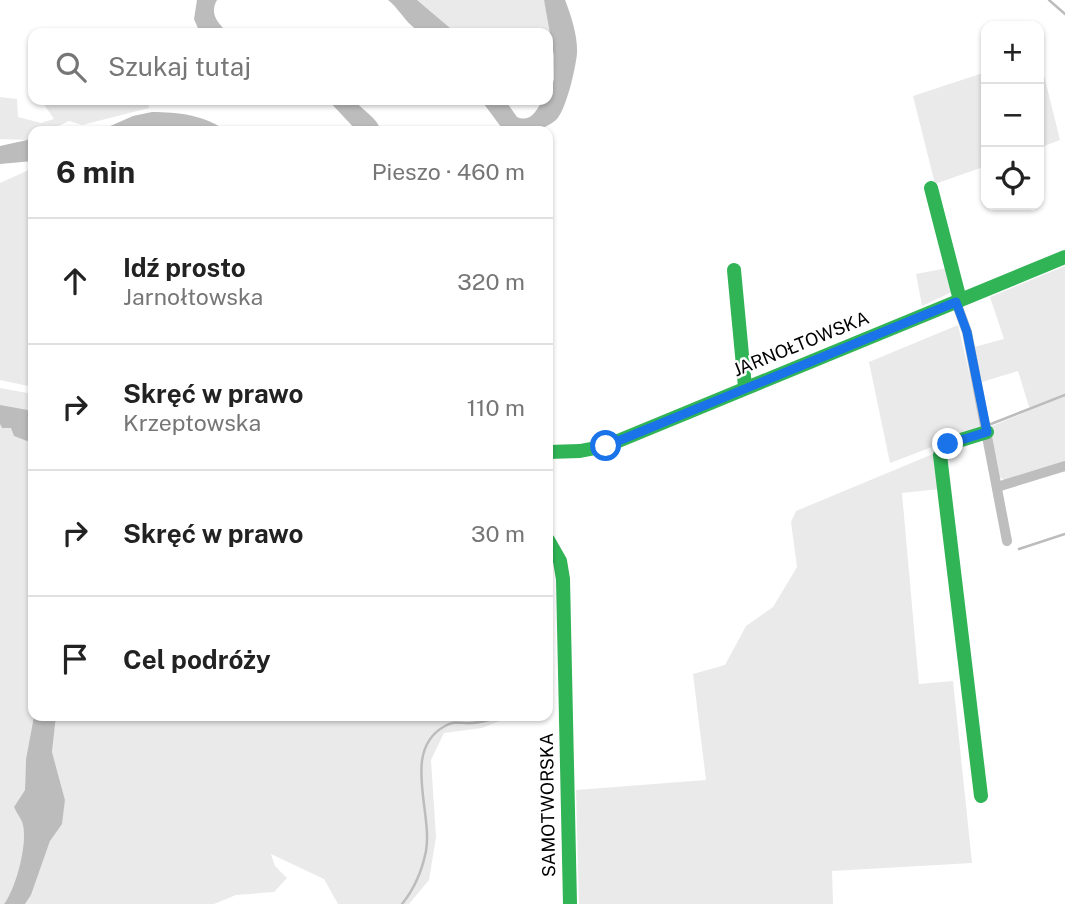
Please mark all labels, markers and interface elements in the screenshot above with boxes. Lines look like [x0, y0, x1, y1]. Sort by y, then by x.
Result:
map controls [981, 21, 1044, 210]
button: + [981, 21, 1044, 84]
search box [28, 28, 553, 105]
icon: search [52, 48, 90, 86]
text: Szukaj tutaj [108, 51, 251, 82]
button: − [981, 84, 1044, 147]
button: locate [981, 147, 1044, 210]
text: 6 min [56, 154, 135, 190]
text: Pieszo · 460 m [372, 158, 525, 185]
text: Idź prosto [123, 252, 246, 283]
icon: ahead [56, 262, 94, 300]
text: 320 m [457, 268, 525, 295]
text: Jarnołtowska [123, 283, 263, 310]
street label: JARNOŁTOWSKA [730, 307, 872, 380]
text: Skręć w prawo [123, 378, 303, 409]
icon: right [56, 388, 94, 426]
text: 110 m [467, 394, 525, 421]
text: Krzeptowska [123, 409, 261, 436]
route end [932, 428, 963, 459]
route start [590, 430, 621, 461]
icon: right [56, 514, 94, 552]
text: Skręć w prawo [123, 518, 303, 549]
text: 30 m [471, 520, 525, 547]
icon: arrive [56, 640, 94, 678]
text: Cel podróży [123, 644, 271, 675]
street label: SAMOTWORSKA [536, 732, 559, 877]

